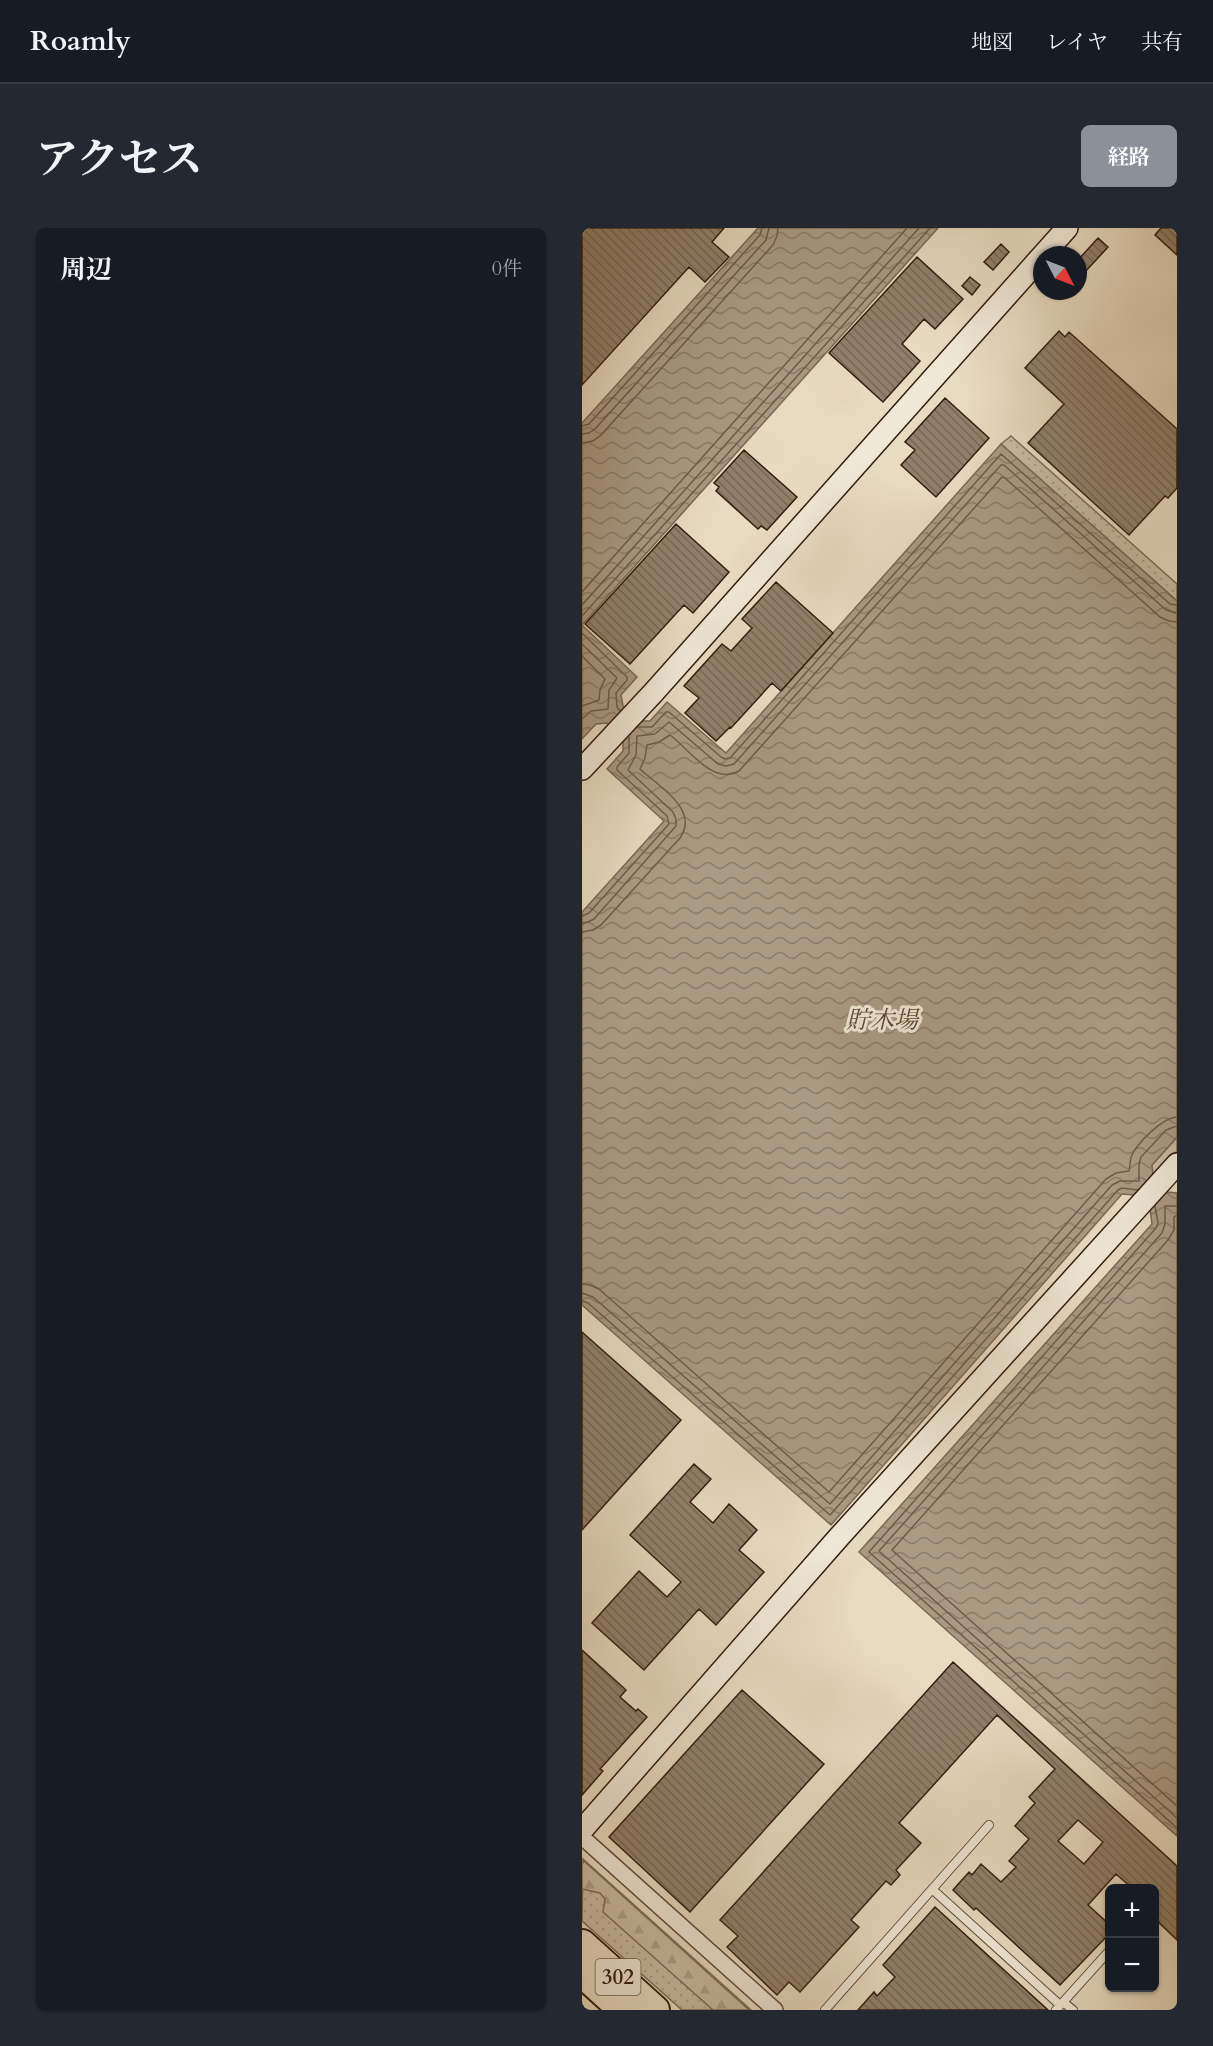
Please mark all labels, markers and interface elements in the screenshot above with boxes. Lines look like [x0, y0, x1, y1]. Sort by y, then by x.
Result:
text: Roamly [30, 22, 131, 60]
text: 地図 [971, 28, 1013, 57]
text: レイヤ [1046, 28, 1108, 57]
text: 共有 [1141, 28, 1183, 57]
button: 経路 [1081, 125, 1177, 187]
text: アクセス [36, 131, 203, 188]
north arrow [1033, 246, 1087, 300]
text: 周辺 [60, 252, 112, 287]
text: 0件 [492, 255, 522, 282]
water label: 貯木場 [846, 1004, 920, 1037]
map controls [1105, 1884, 1159, 1992]
button: + [1105, 1884, 1159, 1938]
button: − [1105, 1938, 1159, 1992]
road number: 302 [596, 1959, 640, 1995]

